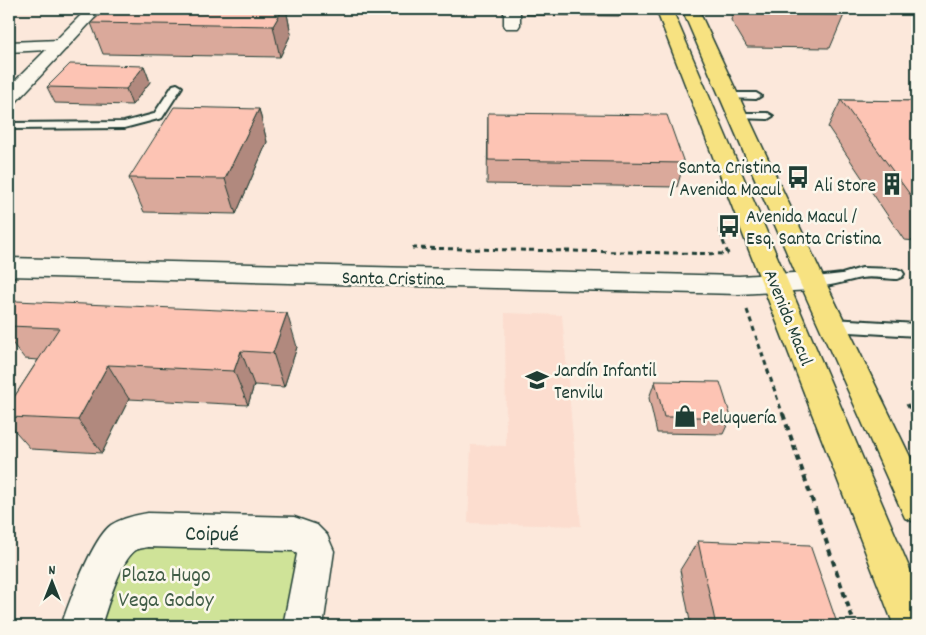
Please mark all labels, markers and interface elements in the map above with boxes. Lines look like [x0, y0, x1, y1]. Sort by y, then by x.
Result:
place label: Santa Cristina / Avenida Macul [670, 156, 782, 205]
bus stop icon: Santa Cristina / Avenida Macul [785, 164, 811, 190]
building icon: Ali Store [879, 171, 905, 197]
place label: Ali Store [814, 174, 876, 201]
place label: Avenida Macul / Esq. Santa Cristina [746, 205, 882, 254]
bus stop icon: Avenida Macul / Esq. Santa Cristina [716, 213, 742, 239]
street label: Santa Cristina [341, 266, 445, 295]
street label: Avenida Macul [755, 266, 818, 371]
place label: Jardín Infantil Tenvilu [554, 359, 657, 408]
school or university icon: Jardín Infantil Tenvilu [524, 367, 550, 393]
shop icon: Peluquería [672, 403, 698, 429]
place label: Peluquería [702, 406, 777, 433]
street label: Coipué [185, 520, 239, 551]
north arrow [28, 558, 78, 608]
text: N [49, 561, 56, 581]
park label: Plaza Hugo Vega Godoy [118, 561, 215, 617]

